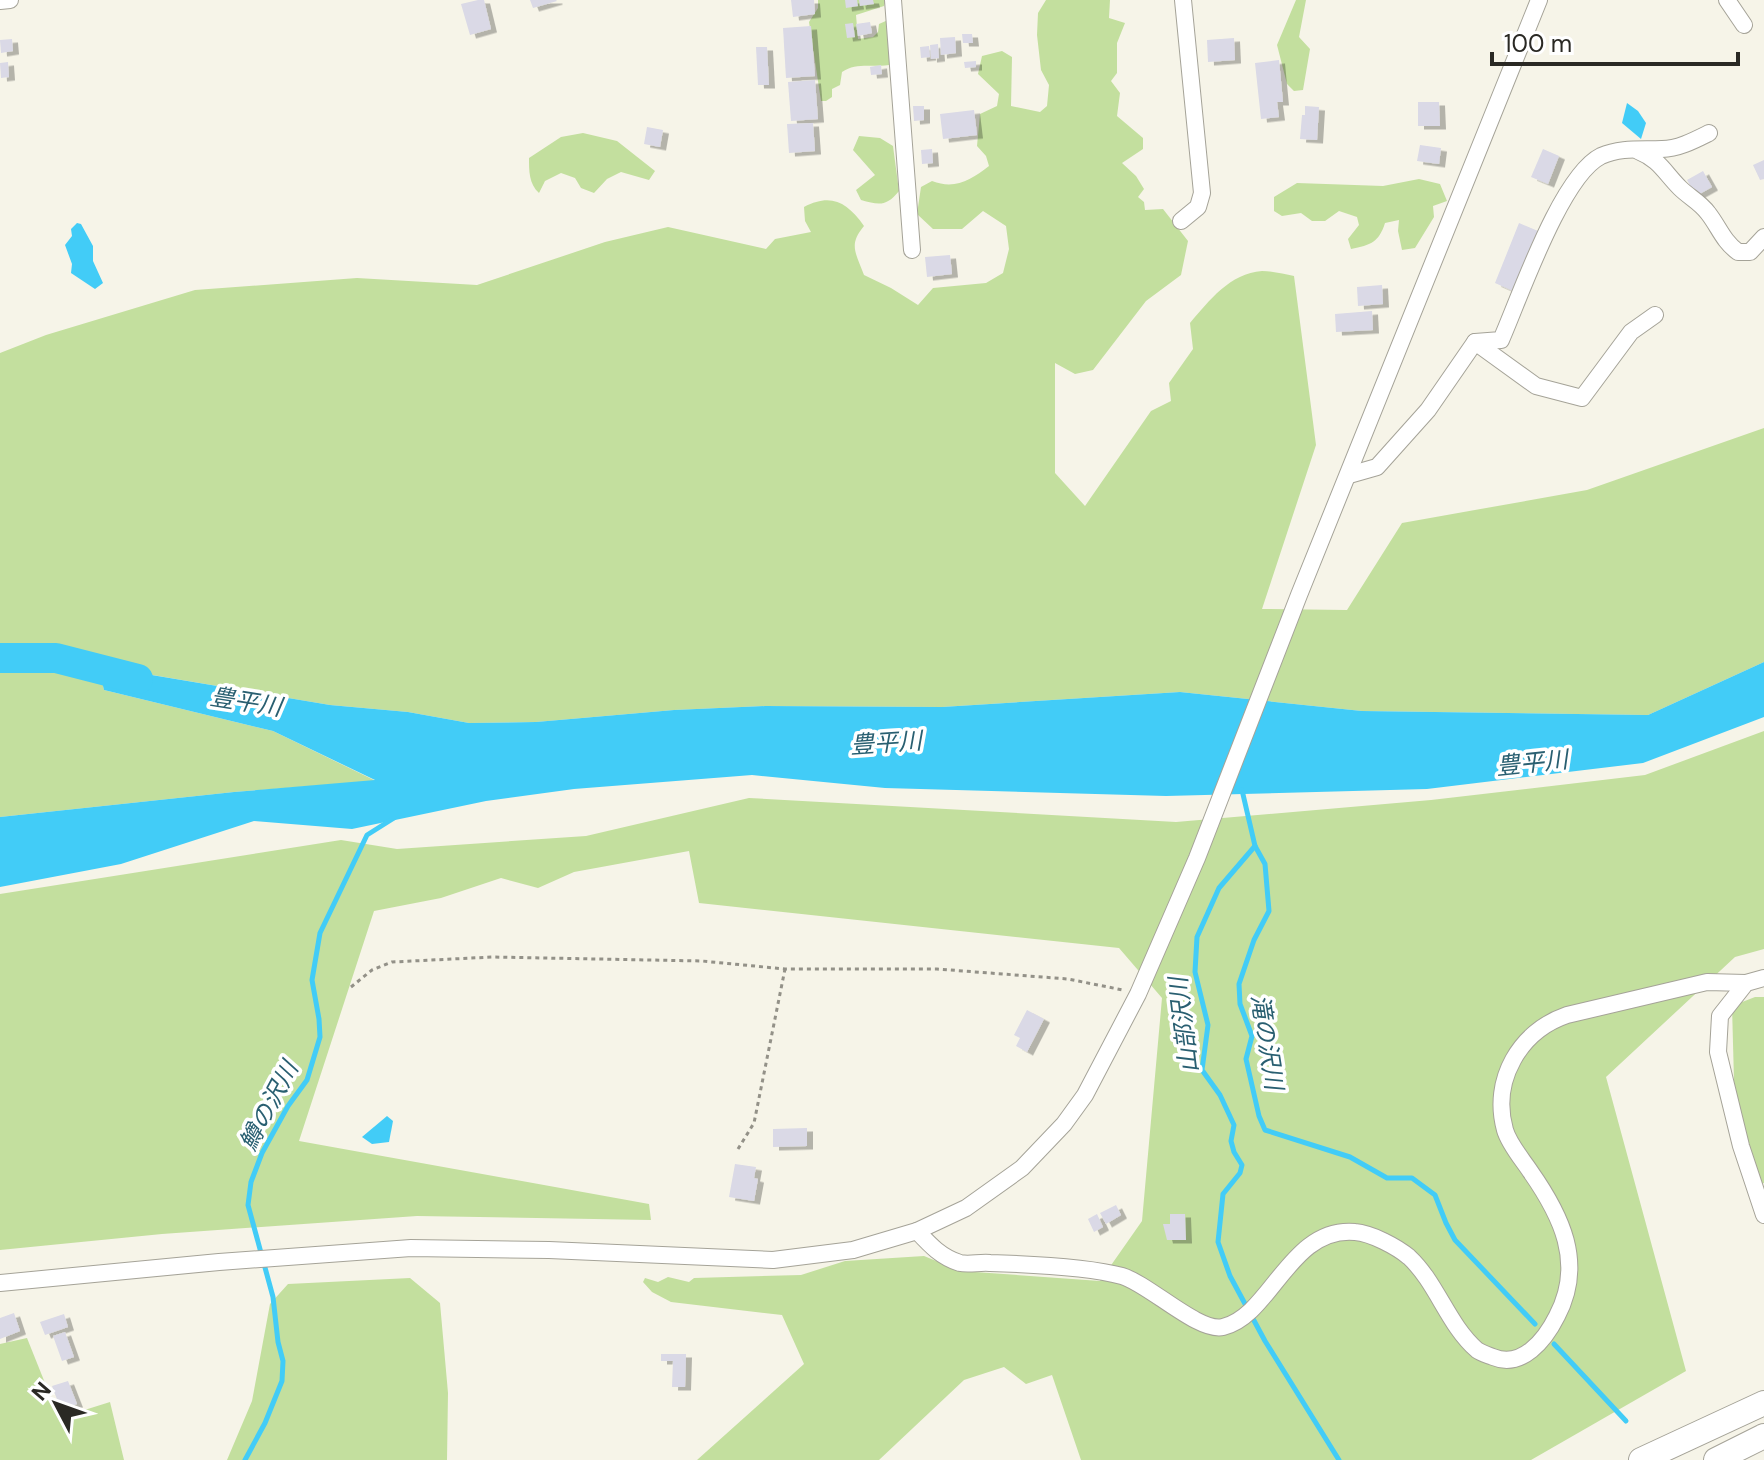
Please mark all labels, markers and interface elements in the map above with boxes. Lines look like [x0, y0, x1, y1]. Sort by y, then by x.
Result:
scale bar [1492, 16, 1738, 66]
text: 100 m [1504, 28, 1572, 59]
water label: 豊平川 [208, 681, 287, 723]
water label: 豊平川 [849, 724, 926, 760]
water label: 豊平川 [1495, 743, 1572, 782]
water label: 山部沢川 [1162, 973, 1205, 1075]
water label: 滝の沢川 [1245, 992, 1291, 1095]
water label: 鱒の沢川 [232, 1053, 306, 1155]
north arrow [16, 1364, 96, 1444]
text: N [25, 1376, 57, 1407]

